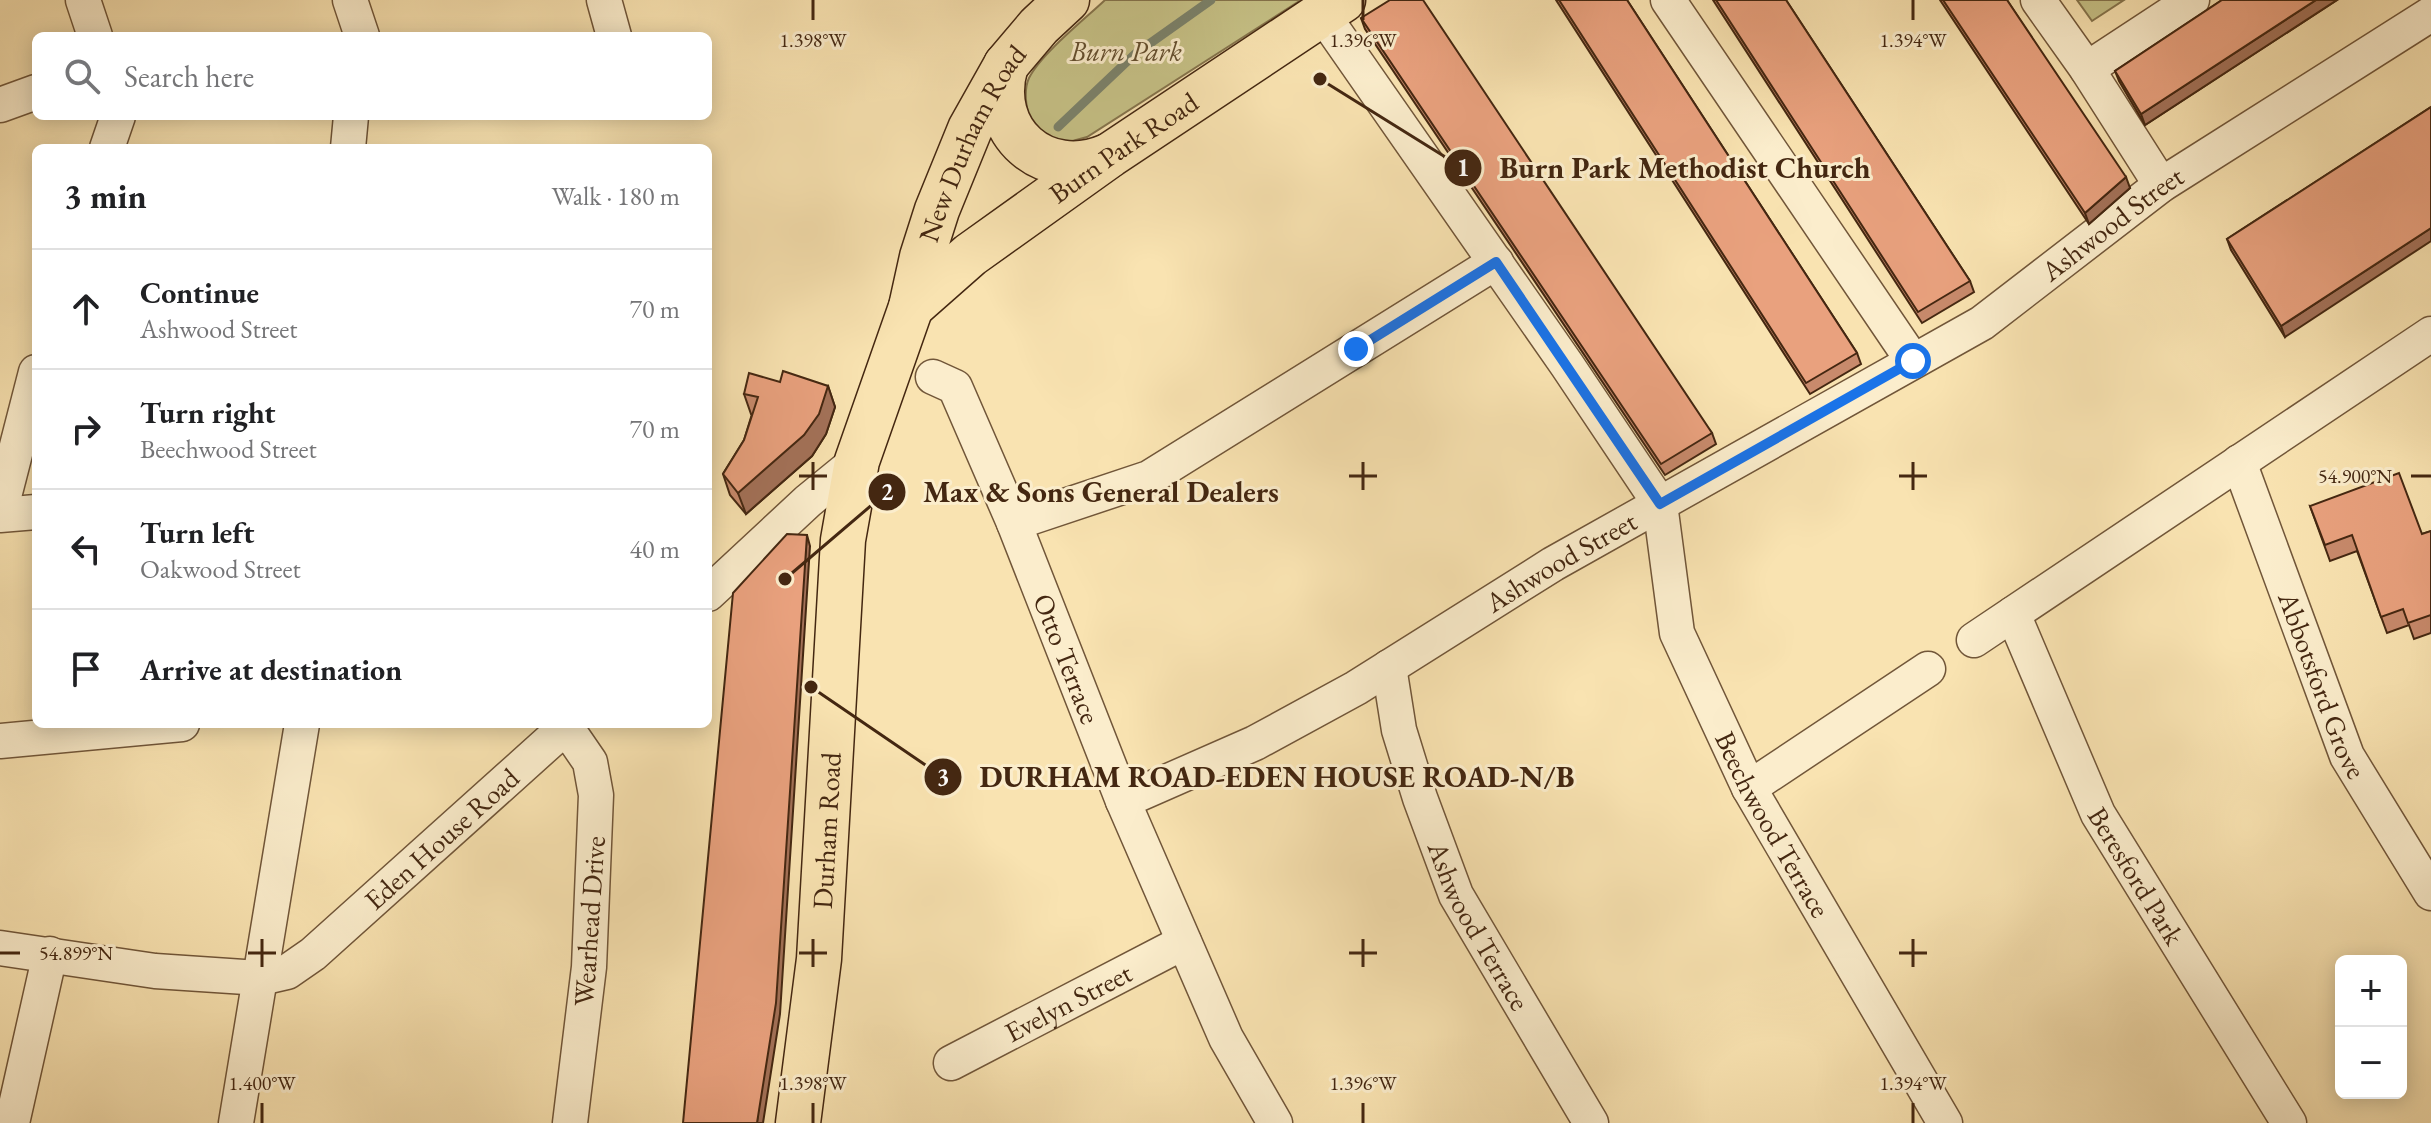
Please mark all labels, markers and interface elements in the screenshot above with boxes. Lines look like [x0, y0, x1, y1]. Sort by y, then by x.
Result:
text: 1.398°W [779, 27, 847, 53]
text: 1.396°W [1329, 27, 1397, 53]
text: 1.394°W [1879, 27, 1947, 53]
search box [32, 32, 712, 120]
park label: Burn Park [1069, 33, 1182, 69]
street label: New Durham Road [910, 36, 1034, 246]
icon: search [60, 54, 104, 98]
text: Search here [124, 57, 254, 96]
street label: Burn Park Road [1042, 83, 1205, 211]
callout: Burn Park Methodist Church [1443, 141, 1886, 195]
text: Burn Park Methodist Church [1500, 148, 1871, 187]
text: 1 [1457, 152, 1469, 183]
street label: Ashwood Street [2033, 157, 2190, 290]
text: 3 min [64, 174, 147, 218]
text: Walk · 180 m [552, 179, 680, 213]
text: Continue [140, 273, 259, 312]
icon: ahead [64, 287, 108, 331]
text: 70 m [630, 292, 680, 326]
text: Ashwood Street [140, 312, 298, 346]
route end [1338, 331, 1374, 367]
route start [1895, 343, 1931, 379]
text: Turn right [140, 393, 276, 432]
icon: right [64, 407, 108, 451]
text: 70 m [630, 412, 680, 446]
text: Beechwood Street [140, 432, 317, 466]
text: 54.900°N [2318, 463, 2392, 489]
callout: Max & Sons General Dealers [867, 465, 1295, 519]
text: Max & Sons General Dealers [923, 472, 1279, 511]
text: 2 [881, 476, 894, 507]
street label: Ashwood Street [1478, 503, 1643, 621]
text: Turn left [140, 513, 254, 552]
icon: left [64, 527, 108, 571]
text: 40 m [630, 532, 680, 566]
text: Oakwood Street [140, 552, 301, 586]
street label: Abbotsford Grove [2270, 586, 2375, 785]
street label: Otto Terrace [1025, 588, 1109, 729]
icon: arrive [64, 647, 108, 691]
text: Arrive at destination [140, 650, 402, 689]
street label: Beechwood Terrace [1707, 725, 1839, 924]
street label: Durham Road [804, 750, 849, 910]
callout: DURHAM ROAD-EDEN HOUSE ROAD-N/B [923, 750, 1590, 804]
text: DURHAM ROAD-EDEN HOUSE ROAD-N/B [979, 757, 1575, 796]
street label: Eden House Road [357, 759, 527, 917]
text: 3 [937, 761, 949, 792]
street label: Beresford Park [2080, 800, 2193, 952]
street label: Wearhead Drive [565, 835, 613, 1007]
street label: Ashwood Terrace [1419, 836, 1538, 1017]
text: 54.899°N [39, 940, 113, 966]
street label: Evelyn Street [998, 954, 1138, 1050]
map controls [2335, 955, 2407, 1099]
button: + [2335, 955, 2407, 1027]
button: − [2335, 1027, 2407, 1099]
text: 1.400°W [228, 1070, 296, 1096]
text: 1.398°W [779, 1070, 847, 1096]
text: 1.396°W [1329, 1070, 1397, 1096]
text: 1.394°W [1879, 1070, 1947, 1096]

